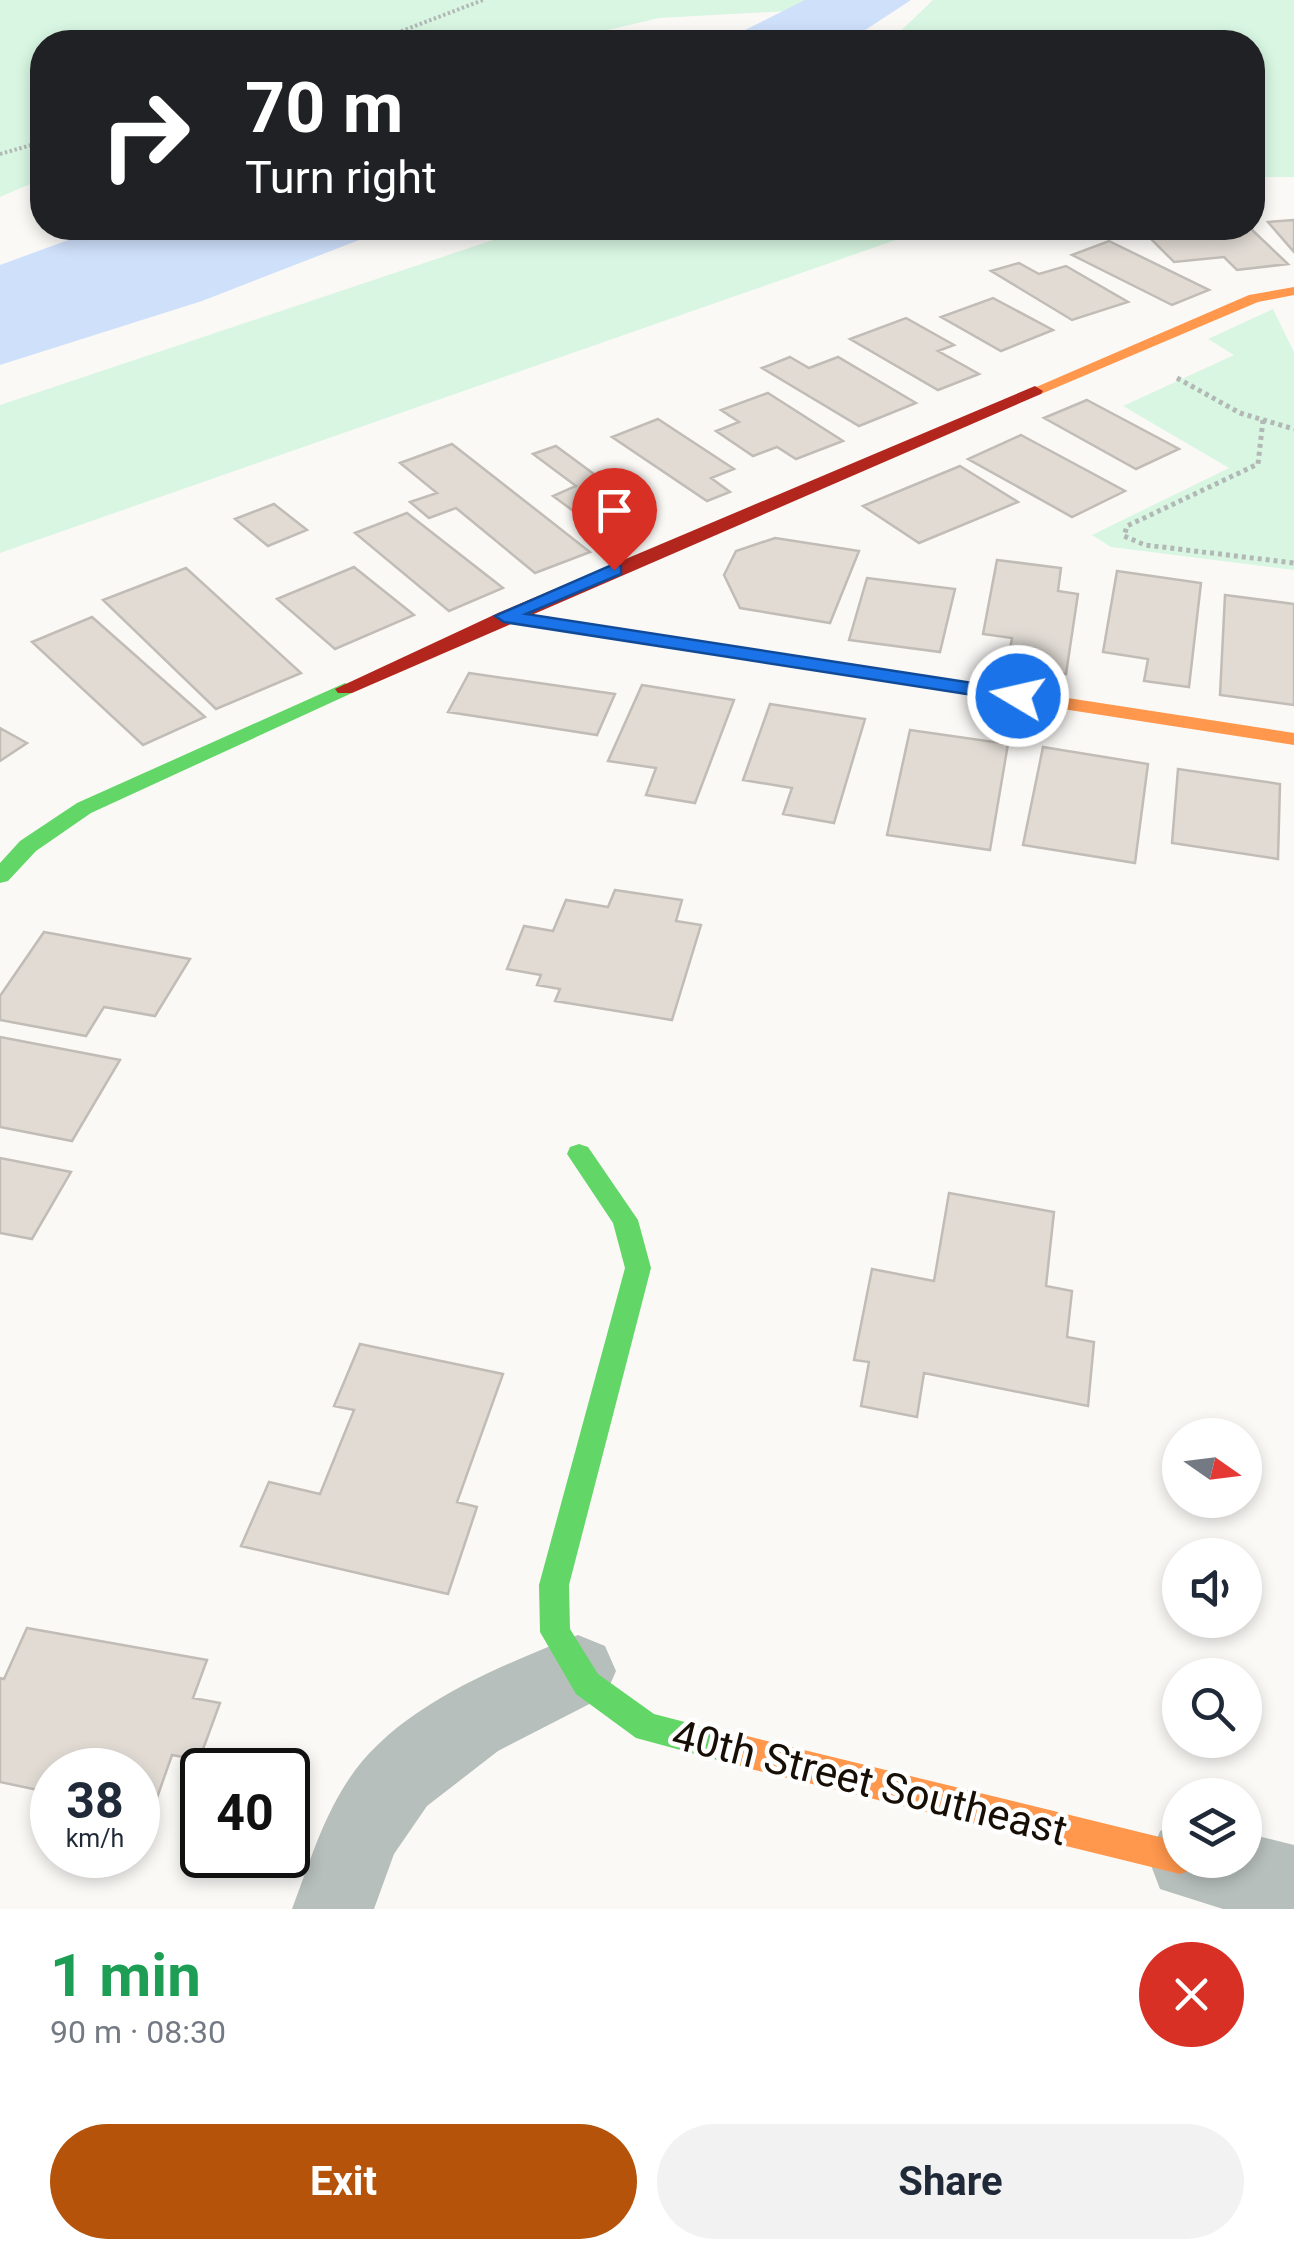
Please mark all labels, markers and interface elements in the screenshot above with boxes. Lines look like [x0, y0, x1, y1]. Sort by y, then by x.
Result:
text: 70 m [245, 67, 403, 149]
icon: right [80, 70, 210, 200]
text: Turn right [245, 151, 437, 204]
pin [572, 468, 657, 571]
icon: arrive [587, 483, 642, 538]
position arrow [966, 644, 1070, 748]
north arrow [1162, 1418, 1262, 1518]
map controls [1162, 1418, 1262, 1878]
button: sound [1162, 1538, 1262, 1638]
button: search [1162, 1658, 1262, 1758]
street label: 40th Street Southeast [667, 1710, 1072, 1855]
speed limit sign: 40 [180, 1748, 310, 1878]
text: 38 [66, 1772, 124, 1830]
button: layers [1162, 1778, 1262, 1878]
text: km/h [66, 1824, 124, 1853]
text: 1 min [50, 1940, 201, 2011]
button: close [1139, 1942, 1244, 2047]
text: 90 m · 08:30 [50, 2013, 226, 2051]
button: Exit [50, 2124, 637, 2239]
button: Share [657, 2124, 1244, 2239]

